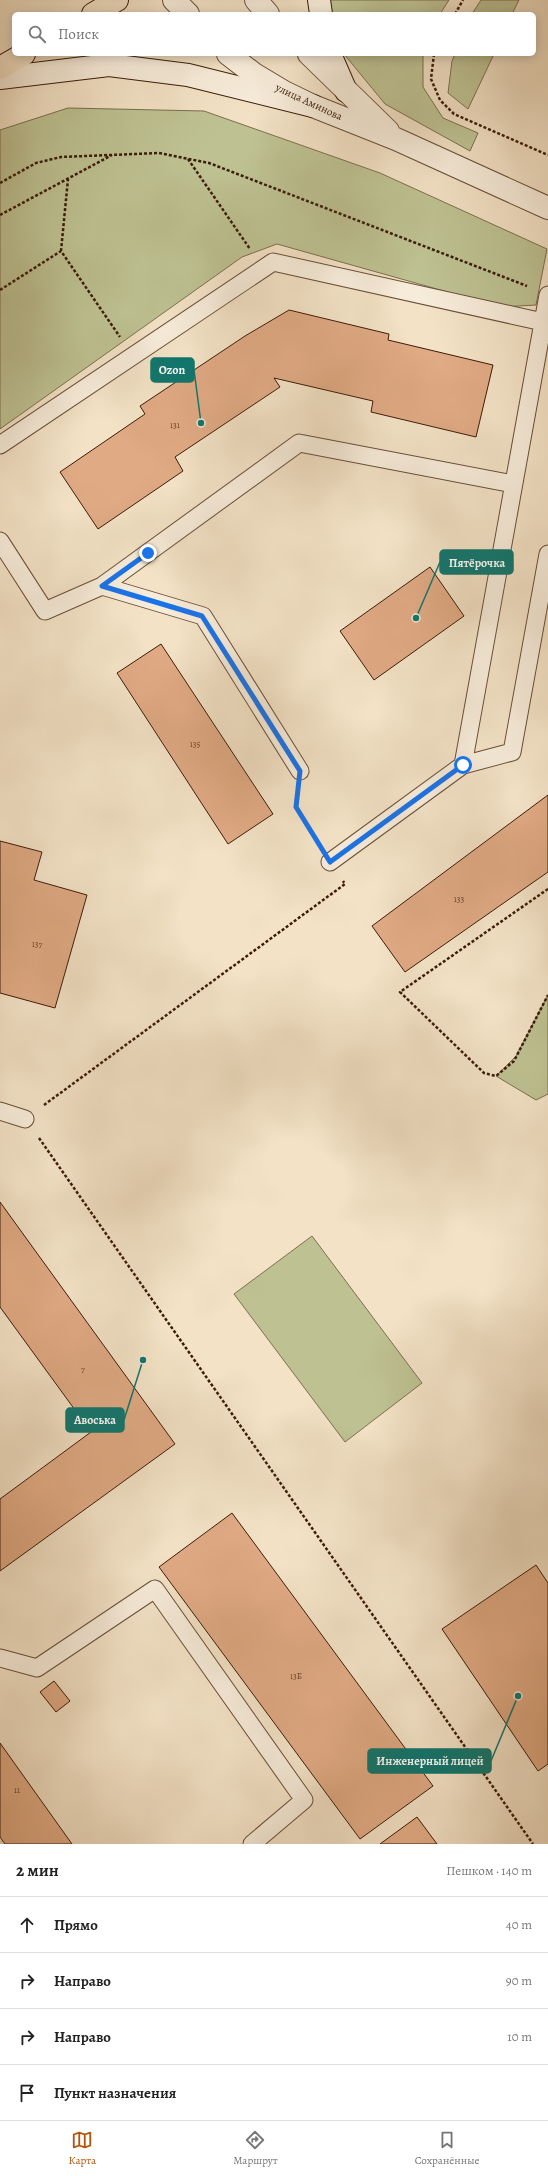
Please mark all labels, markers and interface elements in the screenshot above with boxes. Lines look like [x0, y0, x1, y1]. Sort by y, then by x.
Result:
search box [12, 12, 536, 56]
icon: search [26, 23, 48, 45]
text: Поиск [58, 24, 99, 44]
street label: улица Аминова [272, 79, 346, 125]
callout: Ozon [151, 358, 194, 382]
text: Ozon [159, 362, 186, 378]
house number: 131 [170, 419, 180, 431]
route end [139, 544, 157, 562]
callout: Пятёрочка [440, 550, 513, 574]
text: Пятёрочка [449, 555, 505, 571]
house number: 135 [190, 738, 200, 750]
route start [454, 756, 472, 774]
house number: 133 [454, 893, 465, 905]
house number: 137 [32, 938, 43, 950]
house number: 7 [81, 1363, 85, 1375]
callout: Авоська [66, 1408, 124, 1432]
text: Авоська [73, 1412, 116, 1428]
house number: 13Б [290, 1670, 302, 1682]
callout: Инженерный лицей [368, 1749, 491, 1773]
text: Инженерный лицей [376, 1753, 484, 1769]
house number: 11 [14, 1784, 20, 1796]
text: 2 мин [16, 1859, 59, 1882]
text: Пешком · 140 m [446, 1862, 532, 1879]
icon: ahead [16, 1914, 38, 1936]
text: Прямо [54, 1915, 98, 1935]
text: 40 m [506, 1916, 532, 1933]
icon: right [16, 1970, 38, 1992]
text: Направо [54, 1971, 111, 1991]
text: 90 m [506, 1972, 532, 1989]
icon: right [16, 2026, 38, 2048]
text: Направо [54, 2027, 111, 2047]
text: 10 m [507, 2028, 532, 2045]
icon: arrive [16, 2082, 38, 2104]
text: Пункт назначения [54, 2083, 176, 2103]
tab: Карта [68, 2129, 96, 2168]
tab: Маршрут [233, 2129, 278, 2168]
tab: Сохранённые [415, 2129, 480, 2168]

